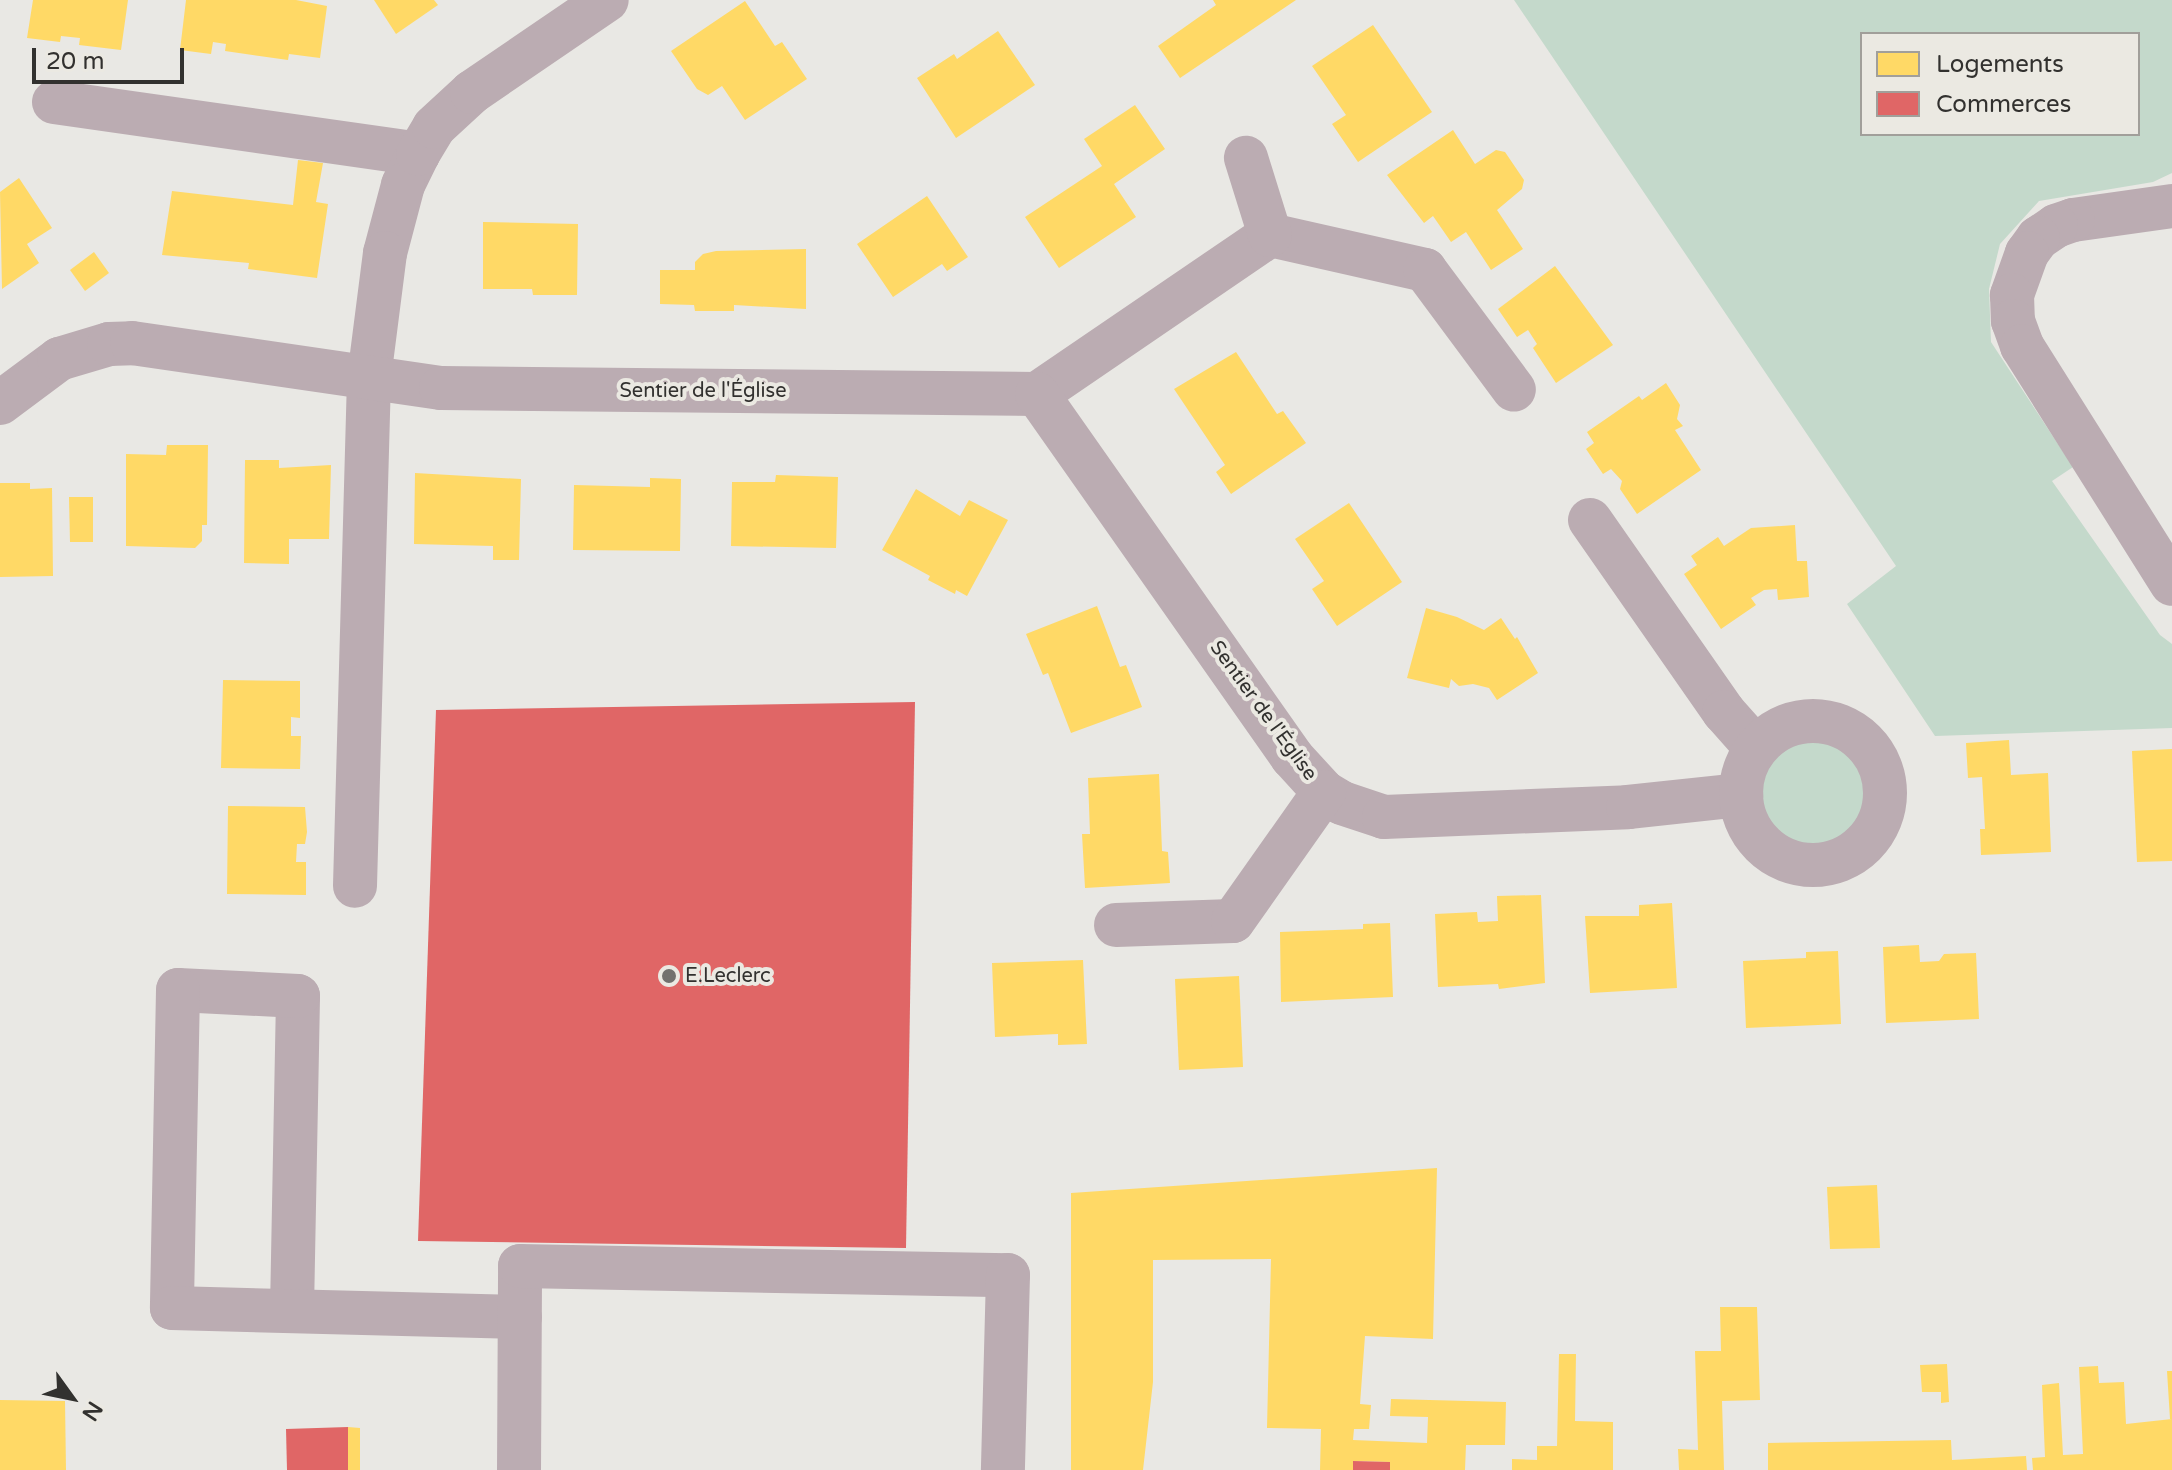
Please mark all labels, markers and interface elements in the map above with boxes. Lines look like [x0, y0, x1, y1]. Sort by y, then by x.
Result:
scale bar [36, 32, 188, 82]
legend [1860, 32, 2140, 136]
text: 20 m [46, 47, 104, 76]
text: Logements [1936, 50, 2064, 79]
text: Commerces [1936, 90, 2071, 119]
street label: Sentier de l'Église [620, 379, 786, 403]
street label: Sentier de l'Église [1204, 636, 1322, 786]
place label: E.Leclerc [685, 964, 771, 988]
marker: E.Leclerc [660, 967, 678, 985]
north arrow [32, 1358, 112, 1438]
text: N [76, 1397, 108, 1426]

